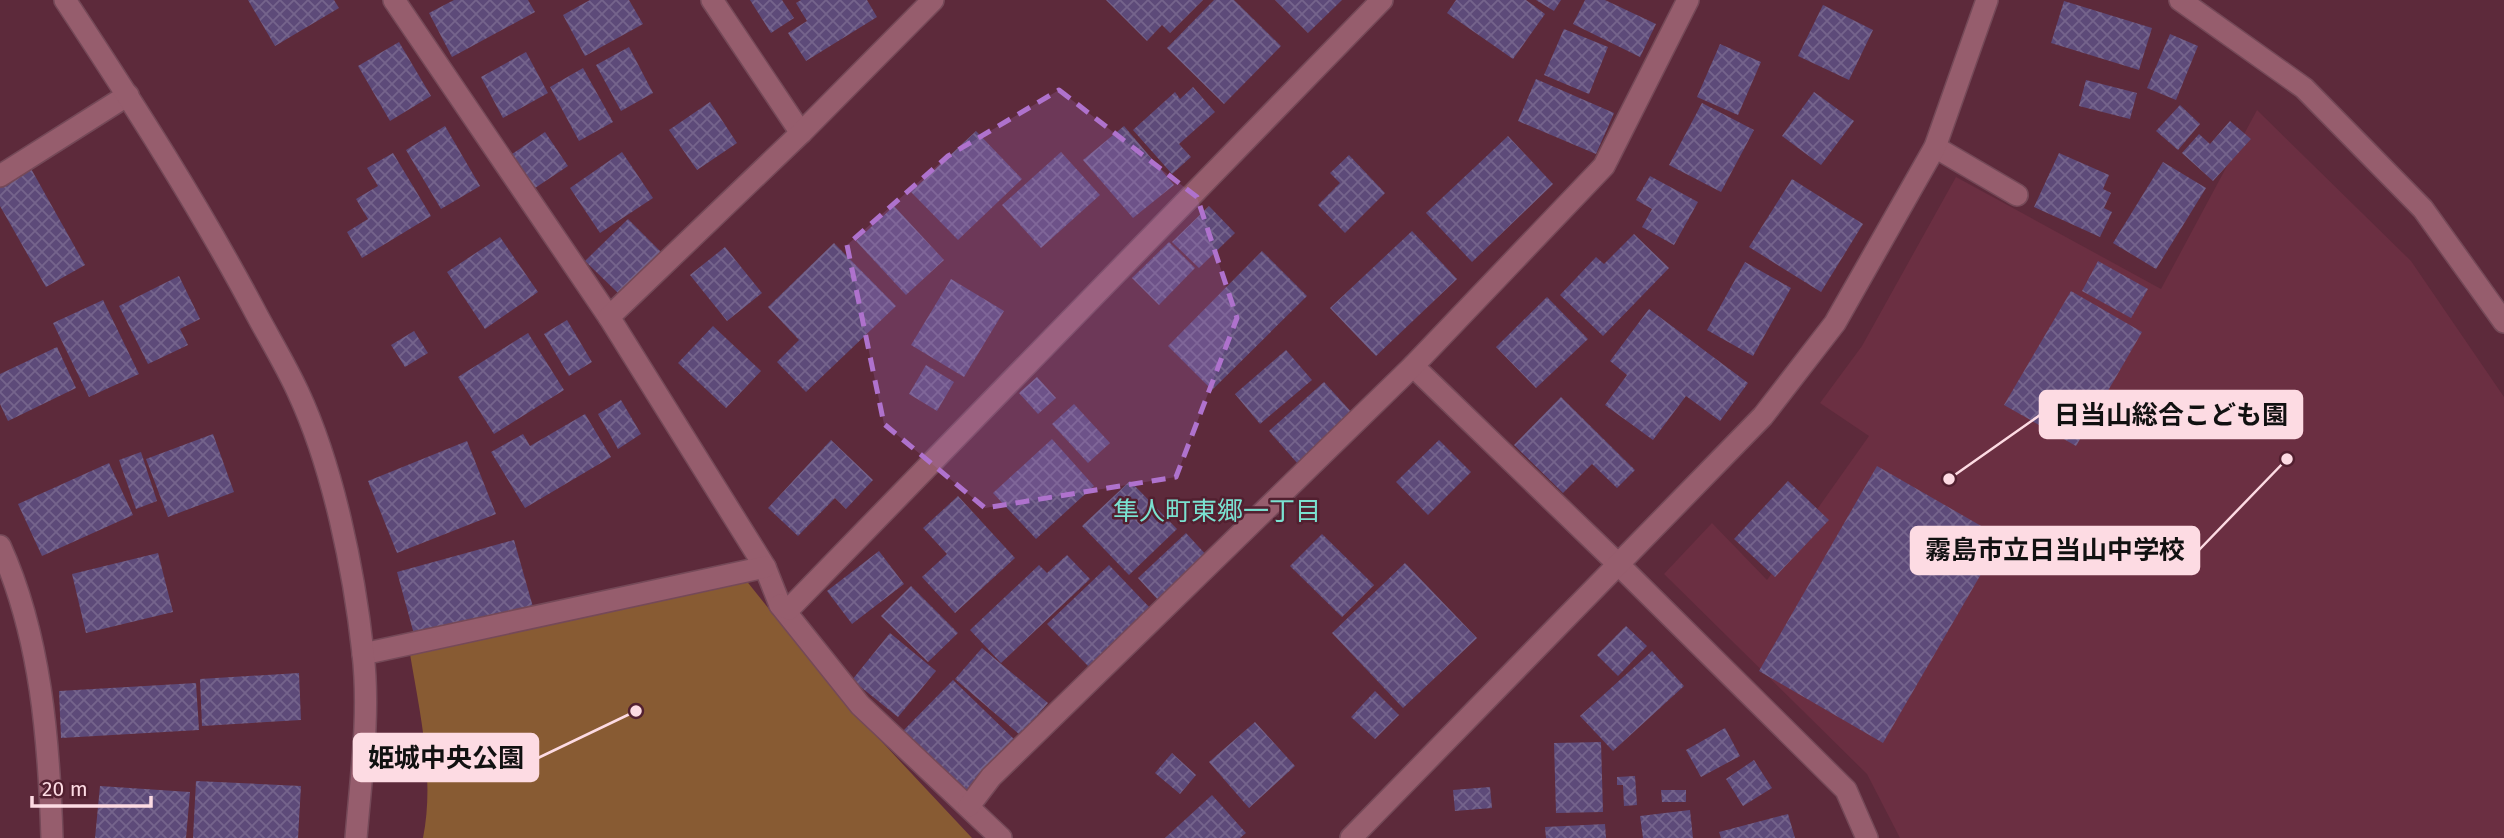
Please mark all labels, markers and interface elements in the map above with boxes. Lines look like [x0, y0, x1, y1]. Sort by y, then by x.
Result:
callout: 日当山総合こども園 [2040, 391, 2302, 438]
text: 日当山総合こども園 [2054, 400, 2288, 431]
district label: 隼人町東郷一丁目 [1113, 496, 1321, 527]
callout: 霧島市立日当山中学校 [1911, 527, 2199, 574]
text: 霧島市立日当山中学校 [1925, 535, 2185, 566]
callout: 姫城中央公園 [354, 734, 538, 781]
text: 姫城中央公園 [368, 743, 524, 774]
scale bar [32, 764, 150, 808]
text: 20 m [42, 776, 88, 802]

